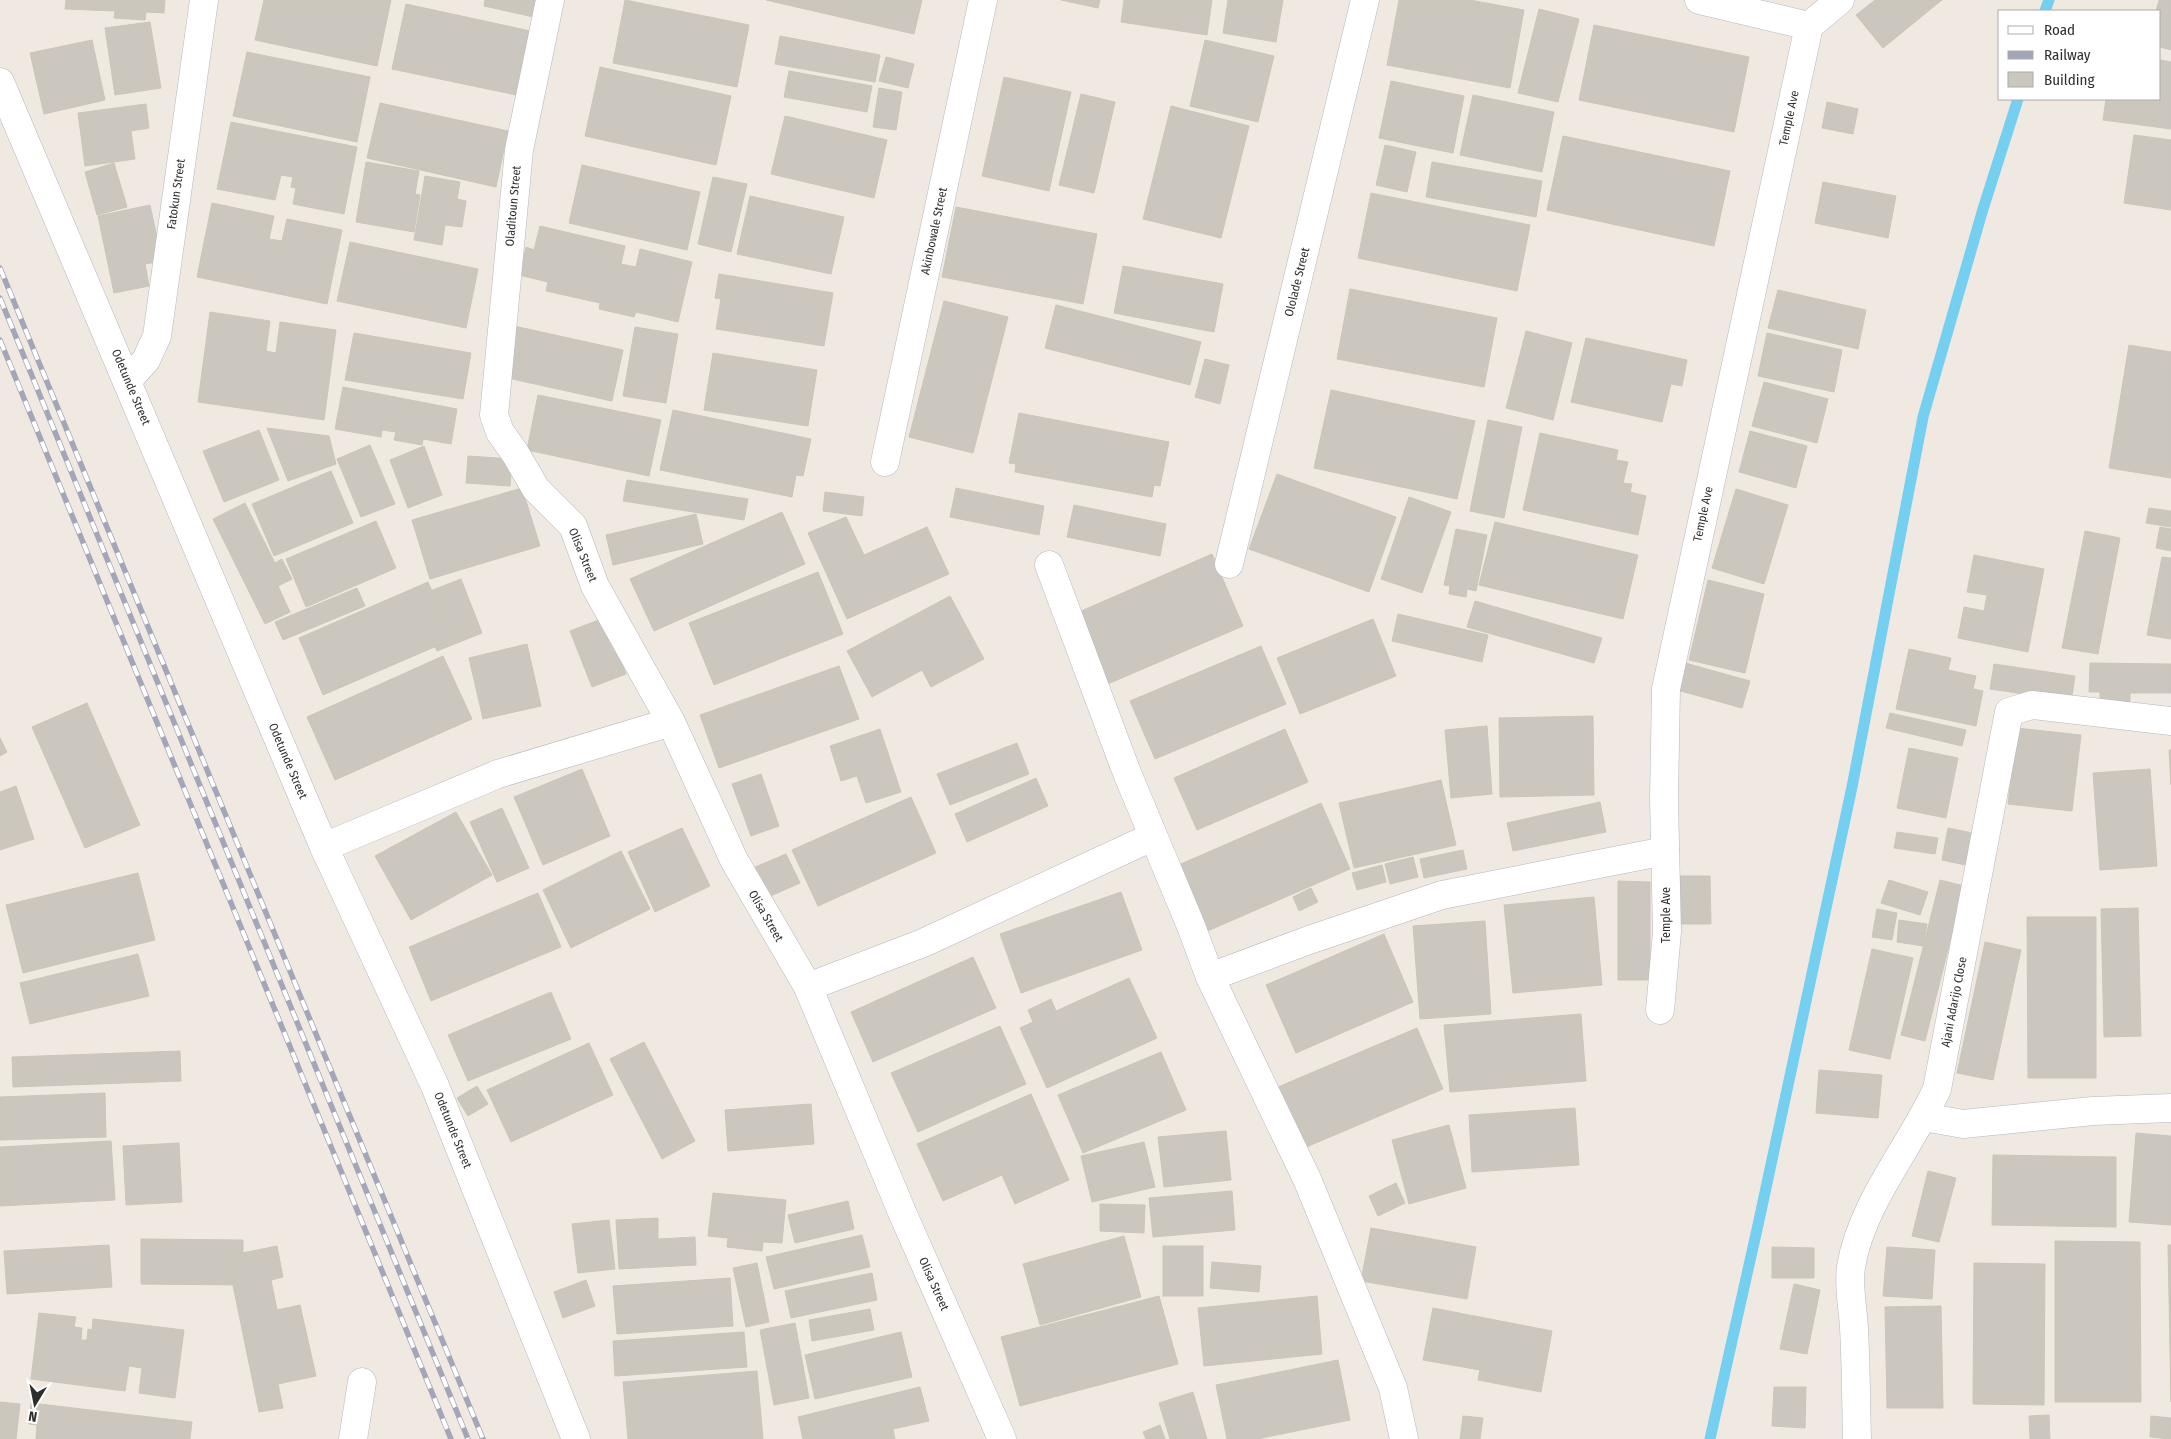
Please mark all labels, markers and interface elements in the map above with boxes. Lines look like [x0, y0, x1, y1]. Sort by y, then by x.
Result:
legend [1998, 10, 2161, 100]
text: Road [2044, 21, 2075, 39]
text: Railway [2044, 46, 2091, 64]
text: Building [2044, 71, 2095, 89]
street label: Temple Ave [1776, 89, 1802, 147]
street label: Fatokun Street [164, 158, 188, 230]
street label: Oladitoun Street [502, 165, 524, 247]
street label: Akinbowale Street [918, 186, 950, 276]
street label: Ololade Street [1282, 246, 1312, 318]
street label: Odetunde Street [109, 347, 153, 427]
street label: Temple Ave [1690, 485, 1716, 543]
street label: Olisa Street [566, 526, 600, 584]
street label: Odetunde Street [266, 721, 310, 801]
street label: Temple Ave [1659, 887, 1673, 943]
street label: Olisa Street [746, 888, 786, 944]
street label: Ajani Adarijo Close [1938, 956, 1970, 1048]
street label: Odetunde Street [431, 1090, 475, 1170]
street label: Olisa Street [916, 1255, 952, 1313]
north arrow [10, 1379, 60, 1429]
text: N [27, 1407, 38, 1425]

